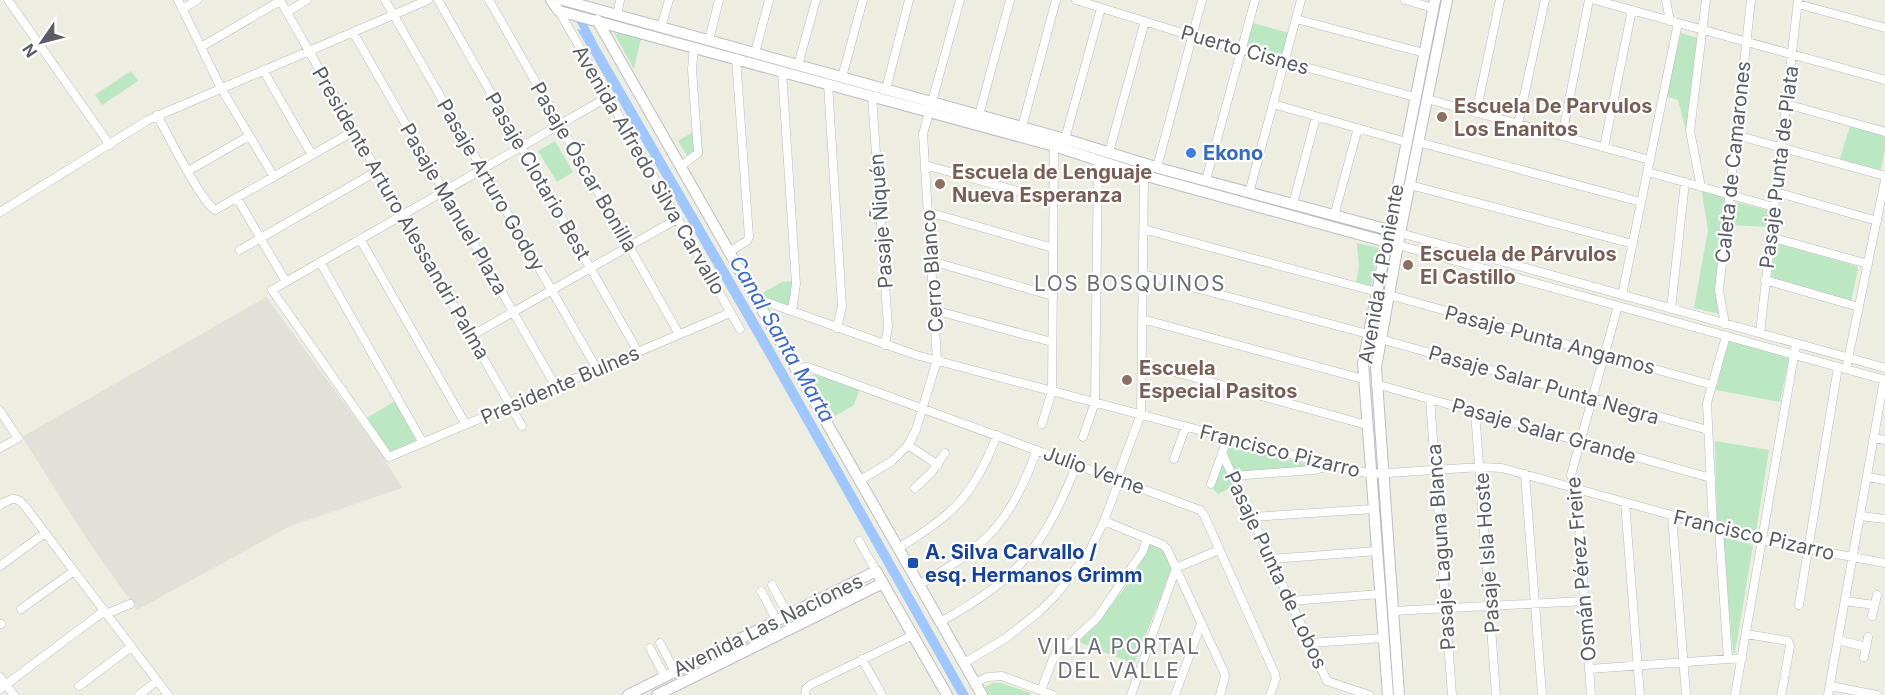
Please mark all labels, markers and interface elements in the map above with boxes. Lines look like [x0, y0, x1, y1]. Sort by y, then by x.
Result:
north arrow [12, 12, 72, 72]
street label: Puerto Cisnes [1178, 20, 1312, 80]
text: N [18, 40, 41, 61]
street label: Avenida Alfredo Silva Carvallo [568, 41, 730, 299]
street label: Caleta de Camarones [1710, 60, 1756, 264]
street label: Presidente Arturo Alessandri Palma [307, 62, 495, 364]
street label: Pasaje Punta de Plata [1755, 64, 1803, 270]
street label: Pasaje Óscar Bonilla [525, 77, 643, 256]
street label: Pasaje Clotario Best [480, 88, 596, 264]
place label: Escuela De Parvulos Los Enanitos [1454, 94, 1652, 141]
street label: Pasaje Arturo Godoy [432, 95, 550, 275]
marker: Escuela De Parvulos Los Enanitos [1435, 110, 1449, 124]
street label: Pasaje Manuel Plaza [395, 119, 513, 299]
place label: Ekono [1203, 141, 1263, 165]
marker: Ekono [1184, 146, 1198, 160]
street label: Pasaje Ñiquén [863, 153, 898, 289]
place label: Escuela de Lenguaje Nueva Esperanza [952, 160, 1152, 207]
marker: Escuela de Lenguaje Nueva Esperanza [933, 177, 947, 191]
street label: Avenida 4 Poniente [1353, 182, 1409, 366]
street label: Cerro Blanco [916, 209, 948, 333]
place label: Escuela de Párvulos El Castillo [1420, 242, 1617, 289]
water label: Canal Santa Marta [724, 251, 840, 427]
marker: Escuela de Párvulos El Castillo [1401, 258, 1415, 272]
district label: LOS BOSQUINOS [1034, 271, 1226, 296]
street label: Pasaje Punta Angamos [1442, 300, 1658, 380]
street label: Presidente Bulnes [477, 341, 643, 429]
street label: Pasaje Salar Punta Negra [1426, 341, 1662, 429]
place label: Escuela Especial Pasitos [1139, 356, 1297, 403]
marker: Escuela Especial Pasitos [1120, 373, 1134, 387]
street label: Pasaje Salar Grande [1449, 393, 1639, 469]
street label: Francisco Pizarro [1197, 419, 1363, 483]
street label: Julio Verne [1040, 441, 1148, 499]
street label: Pasaje Laguna Blanca [1422, 443, 1460, 651]
street label: Pasaje Punta de Lobos [1220, 467, 1332, 673]
street label: Pasaje Isla Hoste [1469, 472, 1505, 634]
street label: Osmán Pérez Freire [1561, 476, 1601, 662]
street label: Francisco Pizarro [1671, 505, 1837, 565]
place label: A. Silva Carvallo / esq. Hermanos Grimm [925, 540, 1142, 587]
marker: A. Silva Carvallo / esq. Hermanos Grimm [906, 556, 920, 570]
street label: Avenida Las Naciones [669, 569, 867, 681]
district label: VILLA PORTAL DEL VALLE [1037, 634, 1201, 683]

